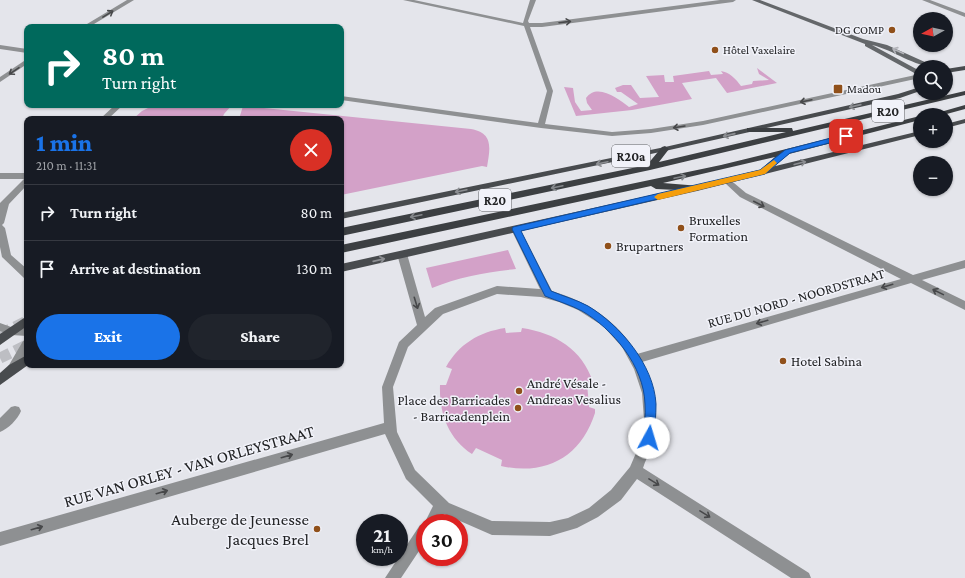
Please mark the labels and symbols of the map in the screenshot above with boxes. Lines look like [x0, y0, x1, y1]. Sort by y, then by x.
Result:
one-way arrow [102, 9, 114, 17]
north arrow [913, 12, 953, 52]
one-way arrow [558, 18, 571, 26]
place label: DG COMP [835, 23, 884, 37]
marker: DG COMP [887, 25, 897, 35]
place label: Hôtel Vaxelaire [723, 43, 795, 57]
marker: Hôtel Vaxelaire [710, 45, 720, 55]
one-way arrow [892, 47, 904, 55]
one-way arrow [8, 67, 19, 75]
place label: Madou [847, 82, 882, 96]
marker: Madou [832, 83, 844, 95]
one-way arrow [800, 98, 813, 106]
road number: R20 [872, 100, 904, 122]
one-way arrow [849, 103, 862, 111]
pin [829, 119, 863, 153]
one-way arrow [672, 123, 685, 131]
one-way arrow [722, 131, 735, 139]
road number: R20a [612, 145, 650, 167]
one-way arrow [794, 158, 807, 166]
one-way arrow [596, 159, 609, 167]
one-way arrow [673, 172, 686, 180]
one-way arrow [551, 183, 564, 191]
one-way arrow [454, 188, 467, 196]
road number: R20 [479, 189, 511, 211]
one-way arrow [752, 200, 764, 208]
place label: Bruxelles Formation [689, 212, 748, 244]
one-way arrow [410, 213, 423, 221]
marker: Bruxelles Formation [676, 223, 686, 233]
place label: Brupartners [616, 238, 684, 254]
marker: Brupartners [603, 241, 613, 251]
one-way arrow [372, 255, 385, 263]
street label: RUE DU NORD - NOORDSTRAAT [706, 265, 887, 331]
one-way arrow [881, 283, 894, 290]
one-way arrow [932, 288, 944, 295]
one-way arrow [413, 296, 420, 309]
one-way arrow [756, 319, 769, 326]
place label: Hotel Sabina [791, 353, 863, 369]
marker: Hotel Sabina [778, 356, 788, 366]
place label: André Vésale - Andreas Vesalius [527, 375, 621, 407]
marker: André Vésale - Andreas Vesalius [514, 386, 524, 396]
place label: Place des Barricades - Barricadenplein [398, 392, 510, 424]
marker: Place des Barricades - Barricadenplein [513, 403, 523, 413]
position arrow [628, 417, 670, 459]
street label: RUE VAN ORLEY - VAN ORLEYSTRAAT [62, 422, 317, 511]
one-way arrow [281, 452, 294, 459]
one-way arrow [648, 478, 659, 486]
one-way arrow [156, 488, 169, 495]
place label: Auberge de Jeunesse Jacques Brel [171, 510, 310, 549]
one-way arrow [699, 511, 711, 519]
speed limit sign: 30 [416, 514, 468, 566]
one-way arrow [31, 524, 44, 531]
marker: Auberge de Jeunesse Jacques Brel [312, 524, 322, 534]

